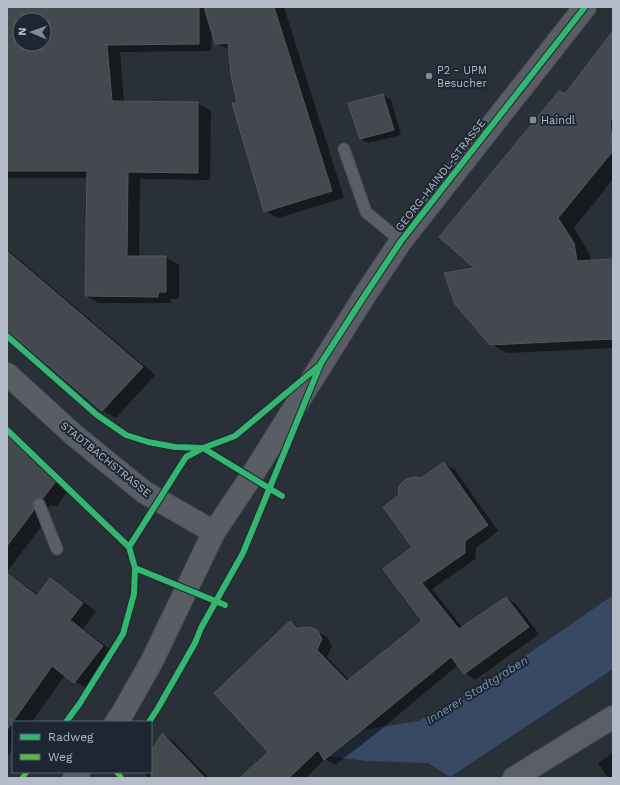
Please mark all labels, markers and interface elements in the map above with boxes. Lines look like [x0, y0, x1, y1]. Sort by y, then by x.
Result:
north arrow [12, 12, 52, 52]
text: N [16, 27, 29, 36]
place label: P2 - UPM Besucher [437, 64, 487, 90]
marker: P2 - UPM Besucher [424, 71, 434, 81]
place label: Haindl [541, 114, 576, 127]
marker: Haindl [528, 115, 538, 125]
street label: GEORG-HAINDL-STRASSE [393, 117, 488, 234]
street label: STADTBACHSTRASSE [58, 419, 154, 500]
water label: Innerer Stadtgraben [424, 653, 530, 727]
legend [12, 721, 152, 773]
text: Radweg [48, 730, 94, 744]
text: Weg [48, 750, 73, 764]

